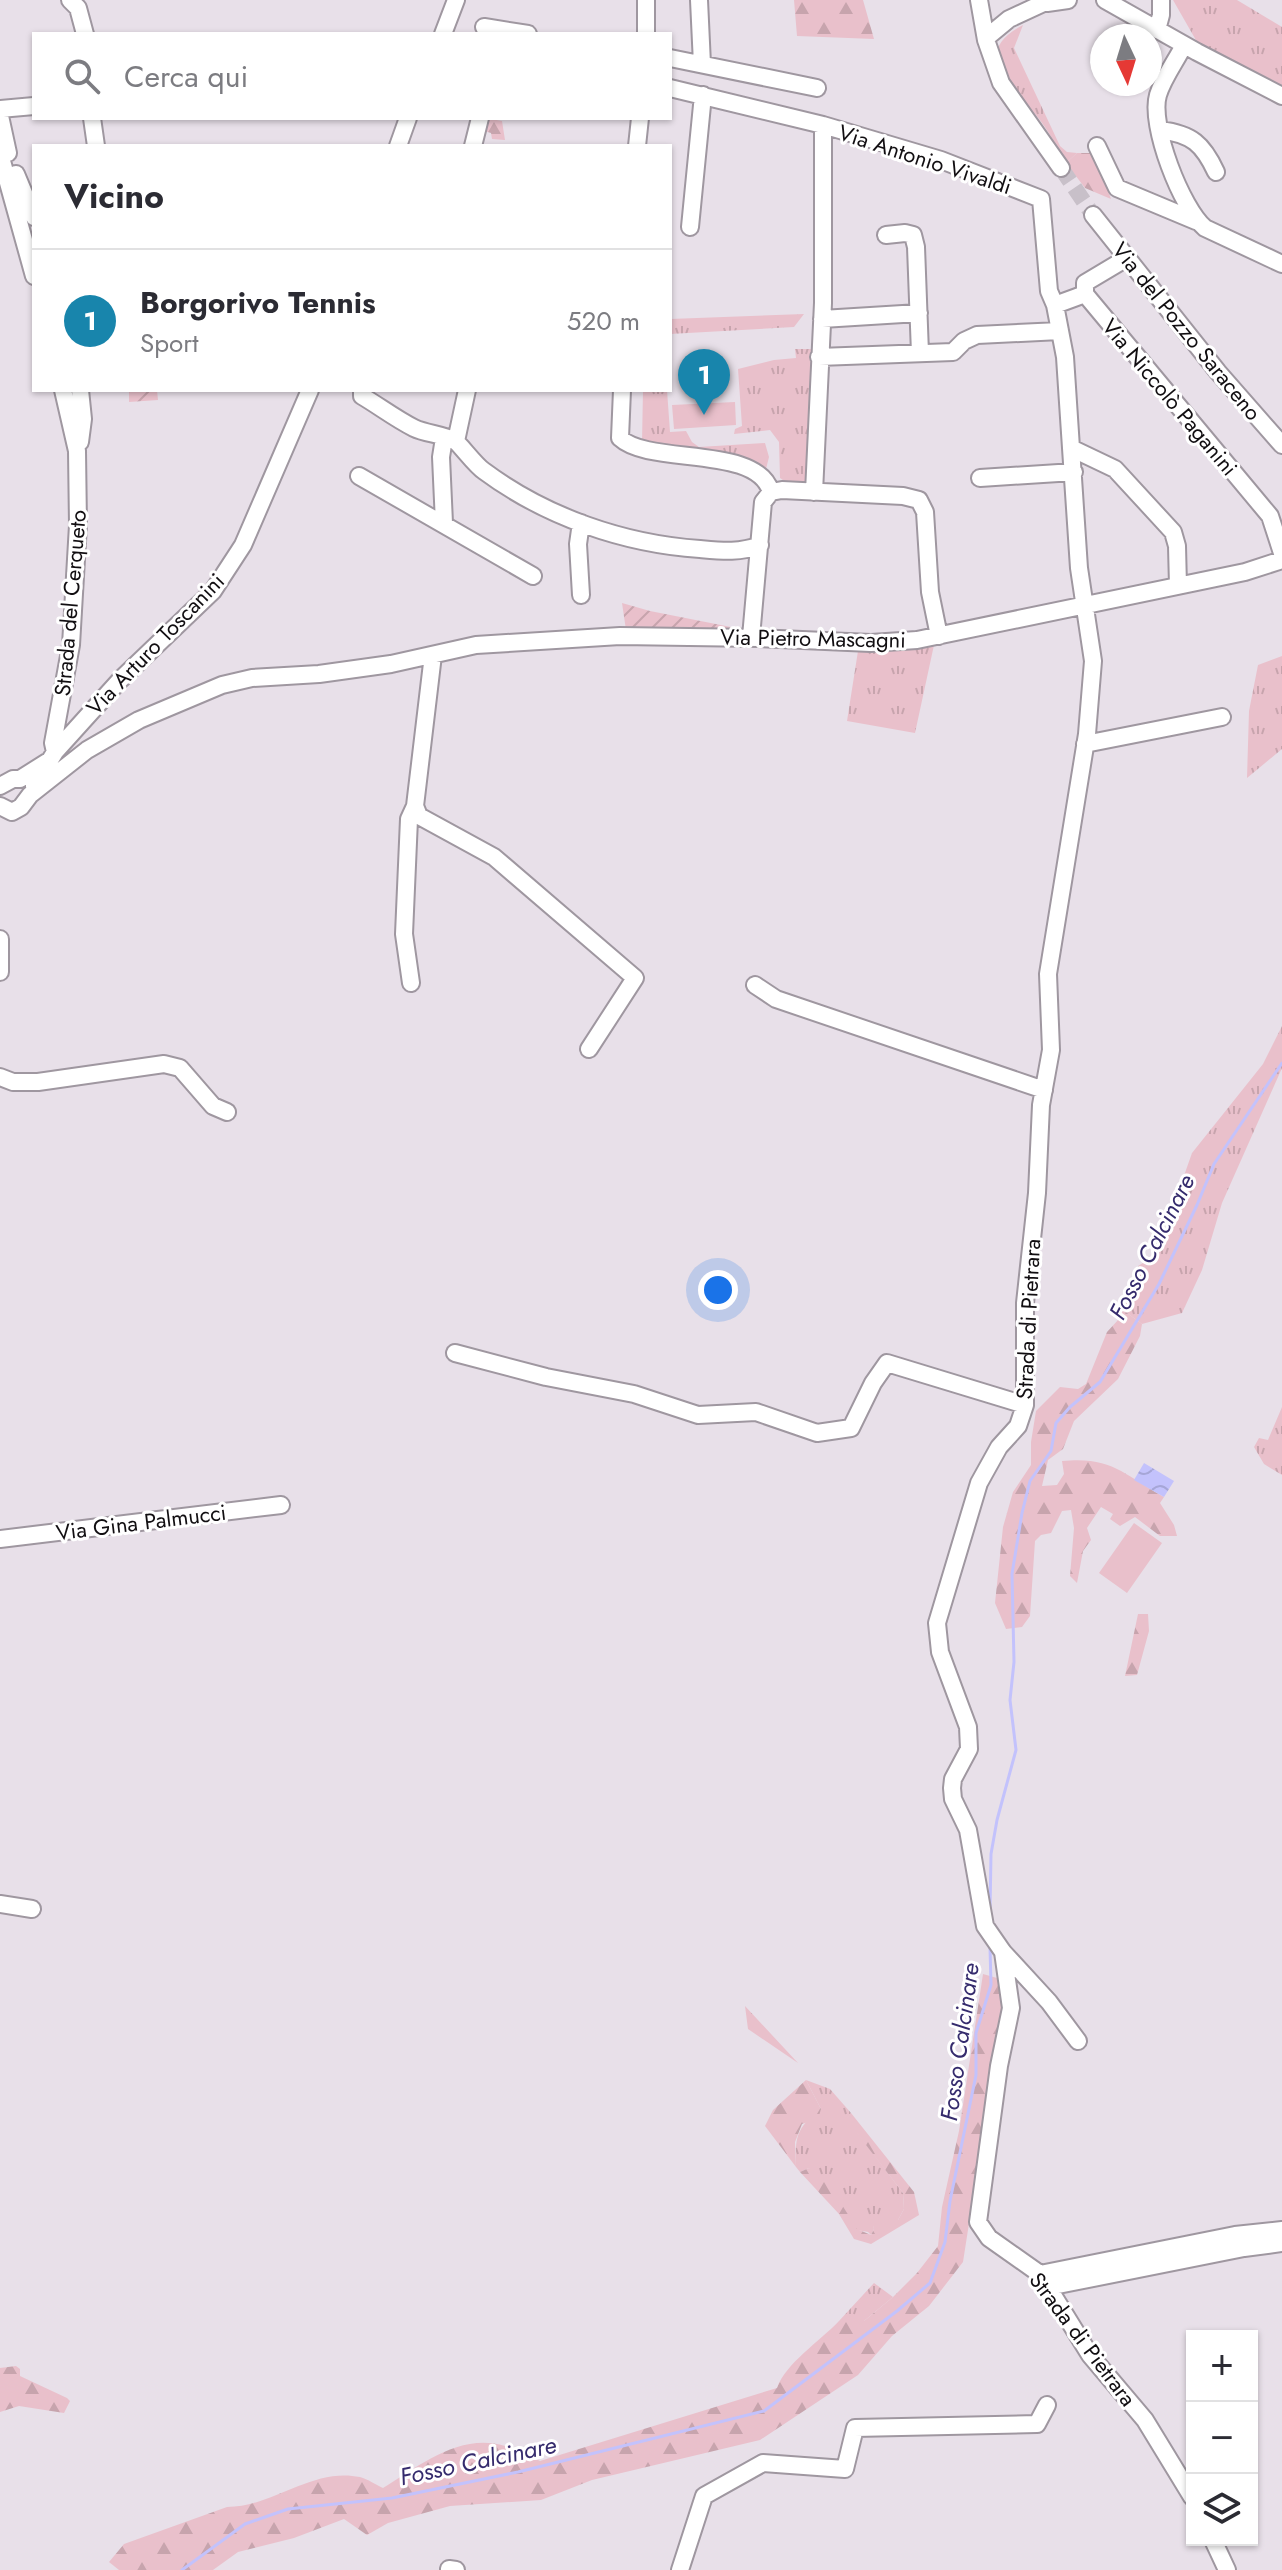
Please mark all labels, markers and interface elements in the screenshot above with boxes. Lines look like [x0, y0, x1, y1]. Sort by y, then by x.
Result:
north arrow [1090, 24, 1162, 96]
search box [32, 32, 672, 120]
icon: search [60, 54, 104, 98]
text: Cerca qui [124, 55, 248, 98]
street label: Via Antonio Vivaldi [834, 116, 1016, 202]
text: Vicino [64, 172, 164, 221]
street label: Via del Pozzo Saraceno [1105, 235, 1269, 427]
text: Borgorivo Tennis [140, 281, 376, 324]
text: 1 [83, 302, 97, 340]
text: 520 m [567, 302, 640, 340]
street label: Via Niccolò Paganini [1095, 311, 1245, 483]
text: Sport [140, 324, 198, 362]
pin: 1 [678, 349, 730, 415]
street label: Strada del Cerqueto [46, 508, 94, 698]
street label: Via Arturo Toscanini [79, 566, 231, 722]
street label: Via Pietro Mascagni [720, 620, 906, 656]
water label: Fosso Calcinare [1100, 1168, 1203, 1326]
street label: Strada di Pietrara [1008, 1238, 1048, 1400]
your location [698, 1270, 738, 1310]
street label: Via Gina Palmucci [54, 1496, 228, 1548]
water label: Fosso Calcinare [931, 1961, 988, 2123]
street label: Strada di Pietrara [1022, 2265, 1144, 2413]
map controls [1186, 2330, 1258, 2546]
button: + [1186, 2330, 1258, 2402]
button: − [1186, 2402, 1258, 2474]
water label: Fosso Calcinare [396, 2427, 559, 2494]
button: layers [1186, 2474, 1258, 2546]

